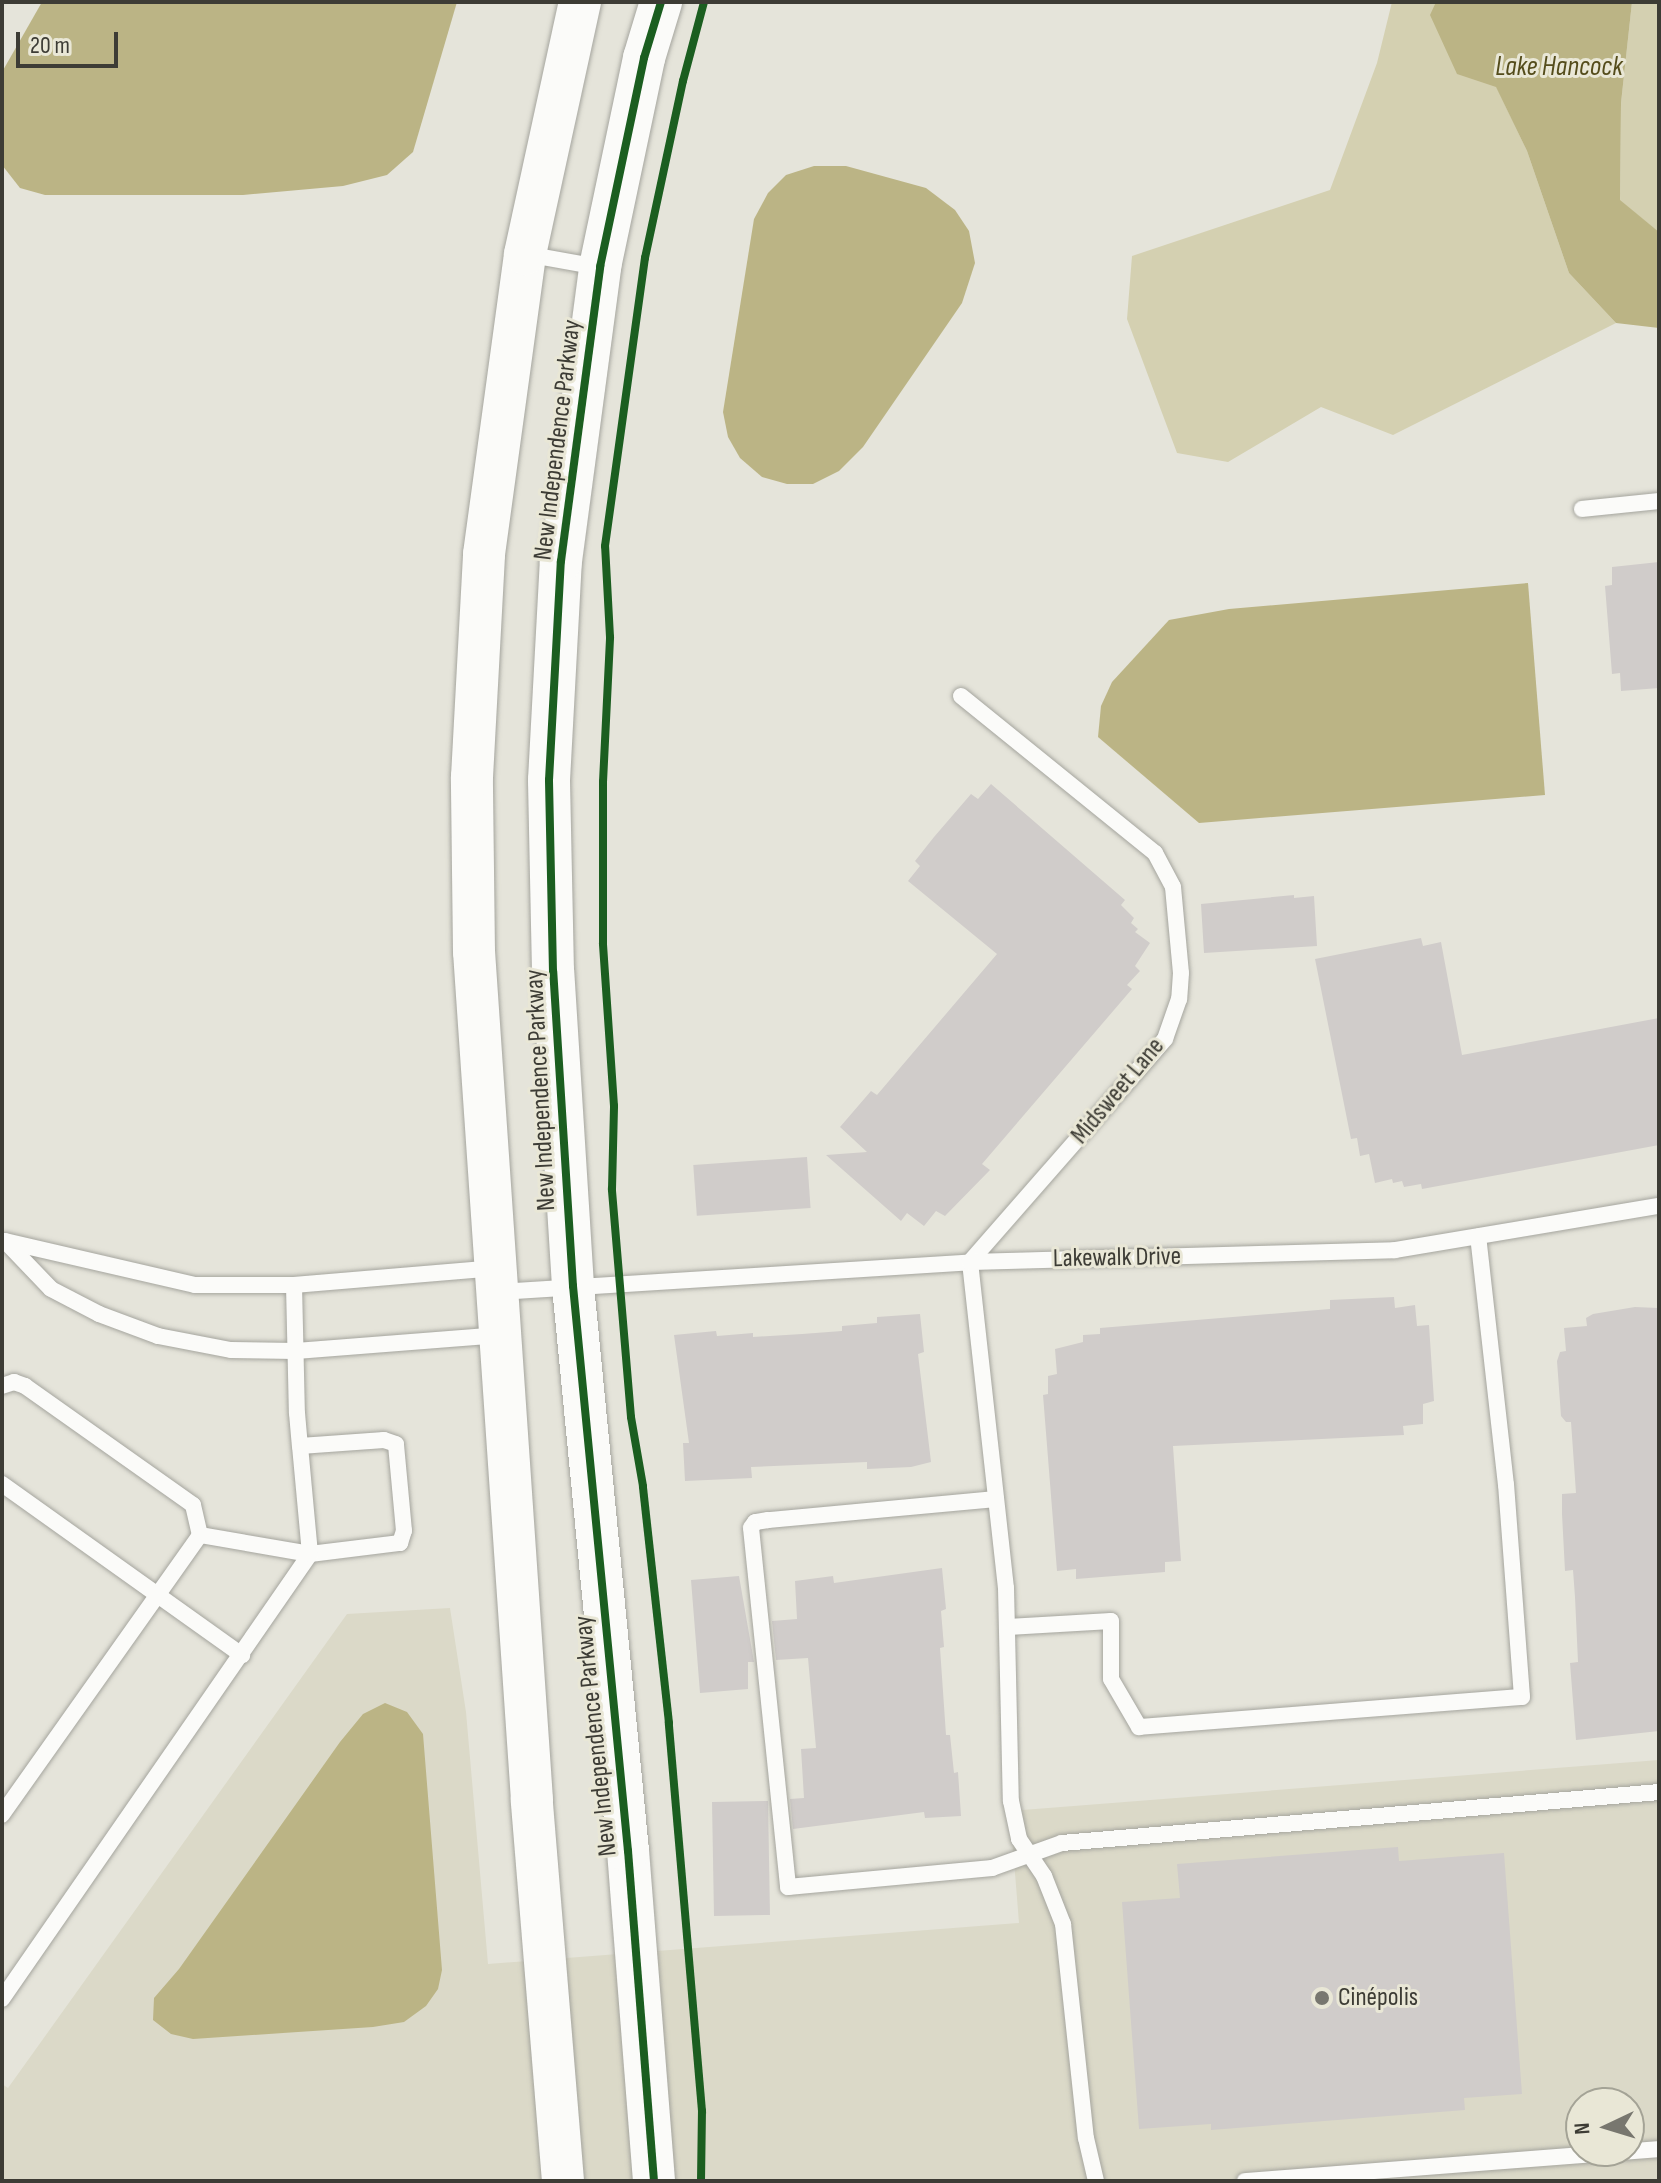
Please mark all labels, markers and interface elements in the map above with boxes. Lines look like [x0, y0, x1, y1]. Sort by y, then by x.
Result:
scale bar [20, 16, 122, 66]
text: 20 m [30, 31, 70, 60]
water label: Lake Hancock [1495, 50, 1623, 84]
street label: New Independence Parkway [528, 318, 588, 562]
street label: New Independence Parkway [519, 968, 563, 1212]
street label: Midsweet Lane [1065, 1032, 1171, 1150]
street label: Lakewalk Drive [1053, 1241, 1181, 1275]
street label: New Independence Parkway [568, 1614, 624, 1858]
place label: Cinépolis [1338, 1982, 1418, 2014]
marker: Cinépolis [1313, 1989, 1331, 2007]
north arrow [1565, 2087, 1645, 2167]
text: N [1569, 2122, 1596, 2135]

